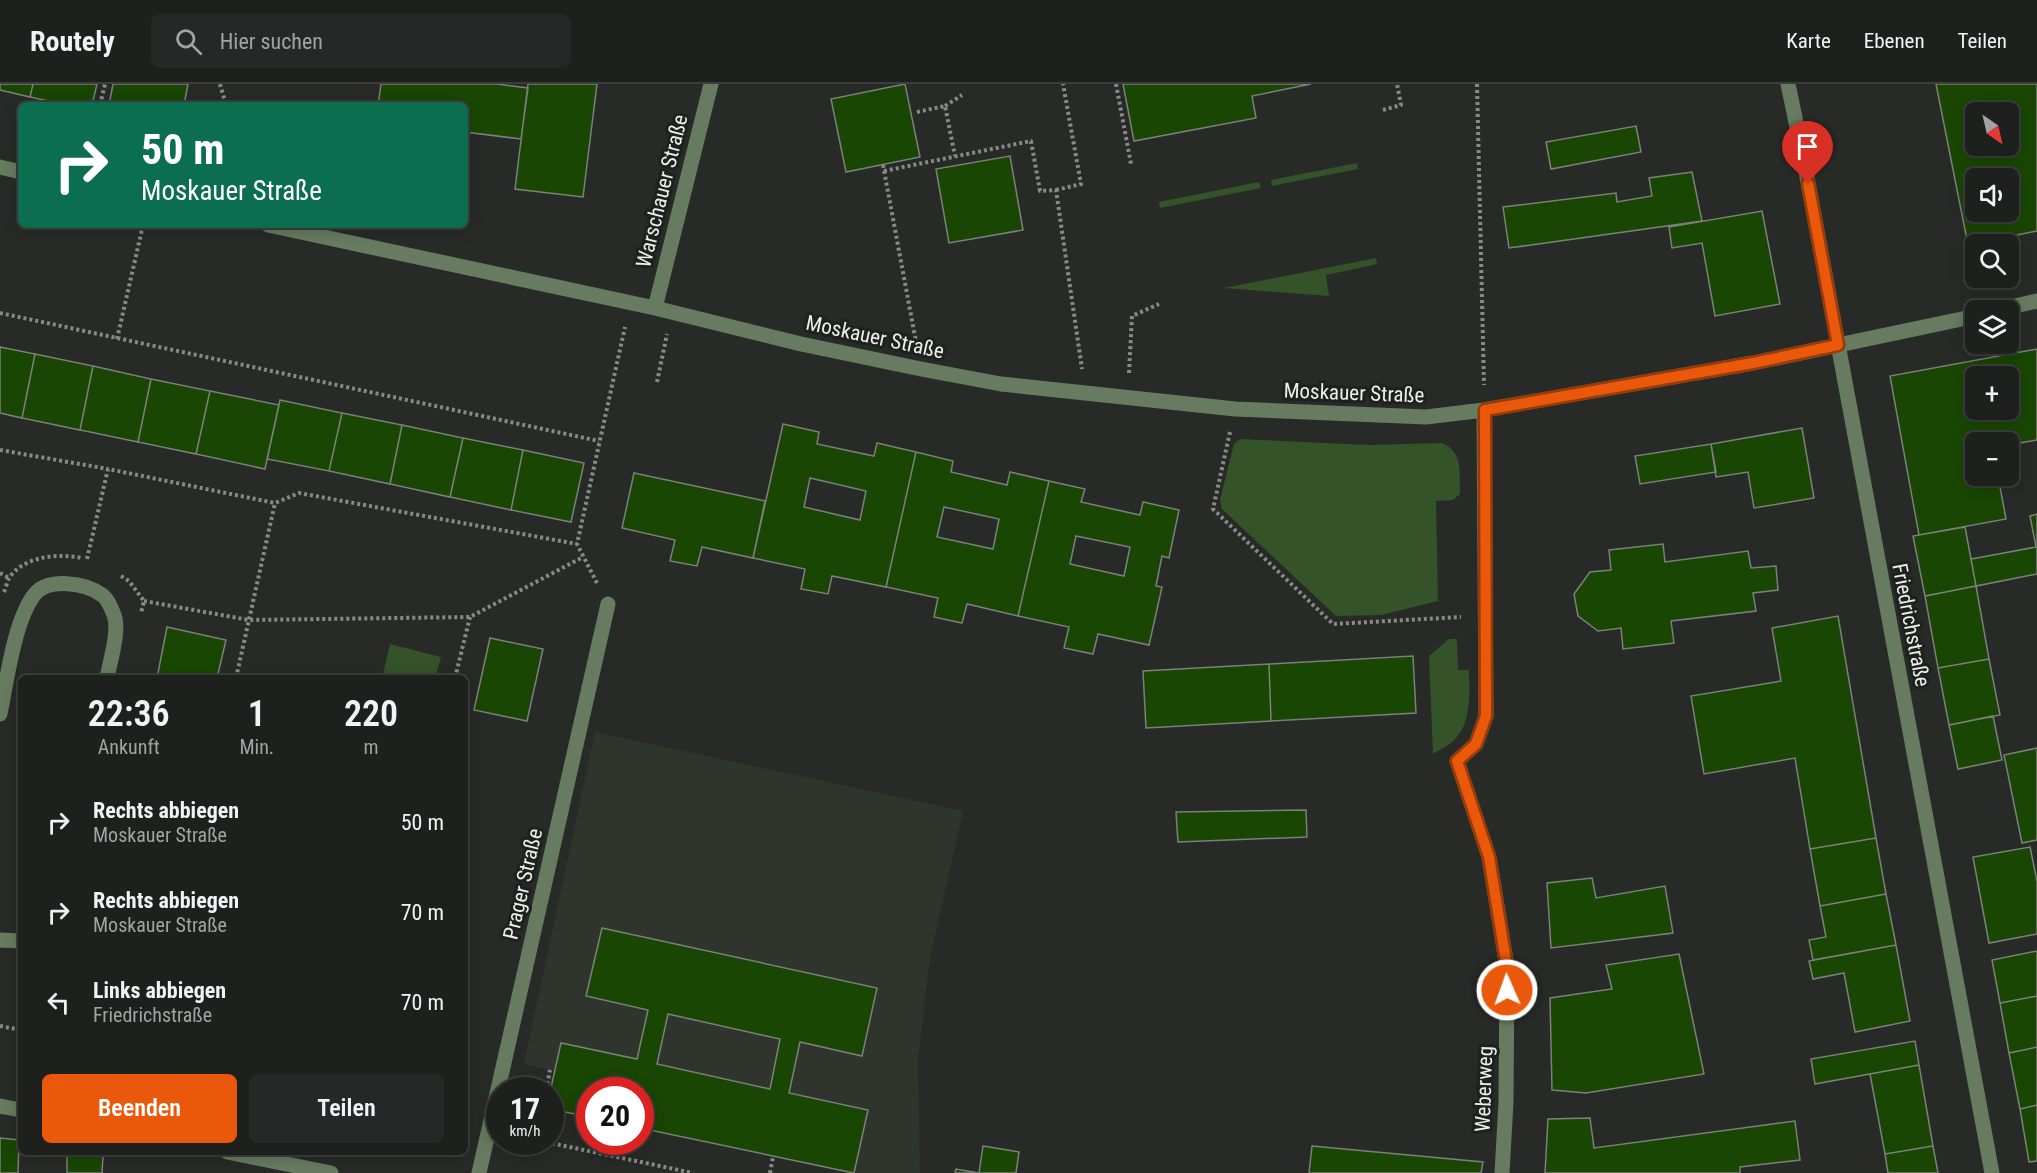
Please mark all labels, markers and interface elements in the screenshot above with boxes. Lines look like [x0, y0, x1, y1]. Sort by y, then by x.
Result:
search box [151, 14, 571, 68]
text: Routely [30, 25, 115, 58]
icon: search [172, 25, 205, 58]
text: Hier suchen [220, 29, 323, 54]
text: Karte [1786, 29, 1831, 53]
text: Ebenen [1864, 29, 1925, 53]
text: Teilen [1958, 29, 2007, 53]
north arrow [1965, 102, 2019, 156]
map controls [1965, 102, 2019, 486]
street label: Warschauer Straße [631, 112, 693, 270]
pin [1782, 121, 1833, 183]
text: 50 m [141, 125, 224, 174]
icon: right [42, 126, 120, 204]
icon: arrive [1791, 130, 1824, 163]
button: sound [1965, 168, 2019, 222]
text: Moskauer Straße [141, 175, 322, 207]
button: search [1965, 234, 2019, 288]
button: layers [1965, 300, 2019, 354]
street label: Moskauer Straße [804, 311, 946, 363]
button: + [1965, 366, 2019, 420]
street label: Moskauer Straße [1283, 379, 1425, 407]
button: − [1965, 432, 2019, 486]
street label: Friedrichstraße [1887, 561, 1935, 689]
text: 22:36 [88, 693, 170, 735]
text: 1 [248, 693, 266, 735]
text: 220 [344, 693, 398, 735]
text: Ankunft [98, 735, 160, 759]
text: Min. [239, 735, 274, 759]
text: m [364, 735, 379, 759]
text: Rechts abbiegen [93, 798, 239, 823]
icon: right [42, 806, 75, 839]
text: 50 m [401, 810, 444, 835]
text: Moskauer Straße [93, 823, 227, 847]
street label: Prager Straße [499, 826, 547, 942]
text: Rechts abbiegen [93, 888, 239, 913]
icon: right [42, 896, 75, 929]
text: 70 m [401, 900, 444, 925]
text: Moskauer Straße [93, 913, 227, 937]
position arrow [1475, 958, 1539, 1022]
text: Links abbiegen [93, 978, 226, 1003]
icon: left [42, 986, 75, 1019]
text: 70 m [401, 990, 444, 1015]
text: Friedrichstraße [93, 1003, 212, 1027]
street label: Weberweg [1471, 1046, 1497, 1132]
button: Beenden [42, 1074, 237, 1143]
button: Teilen [249, 1074, 444, 1143]
speed limit sign: 20 [576, 1077, 654, 1155]
text: 17 [510, 1091, 540, 1126]
text: km/h [510, 1122, 540, 1140]

